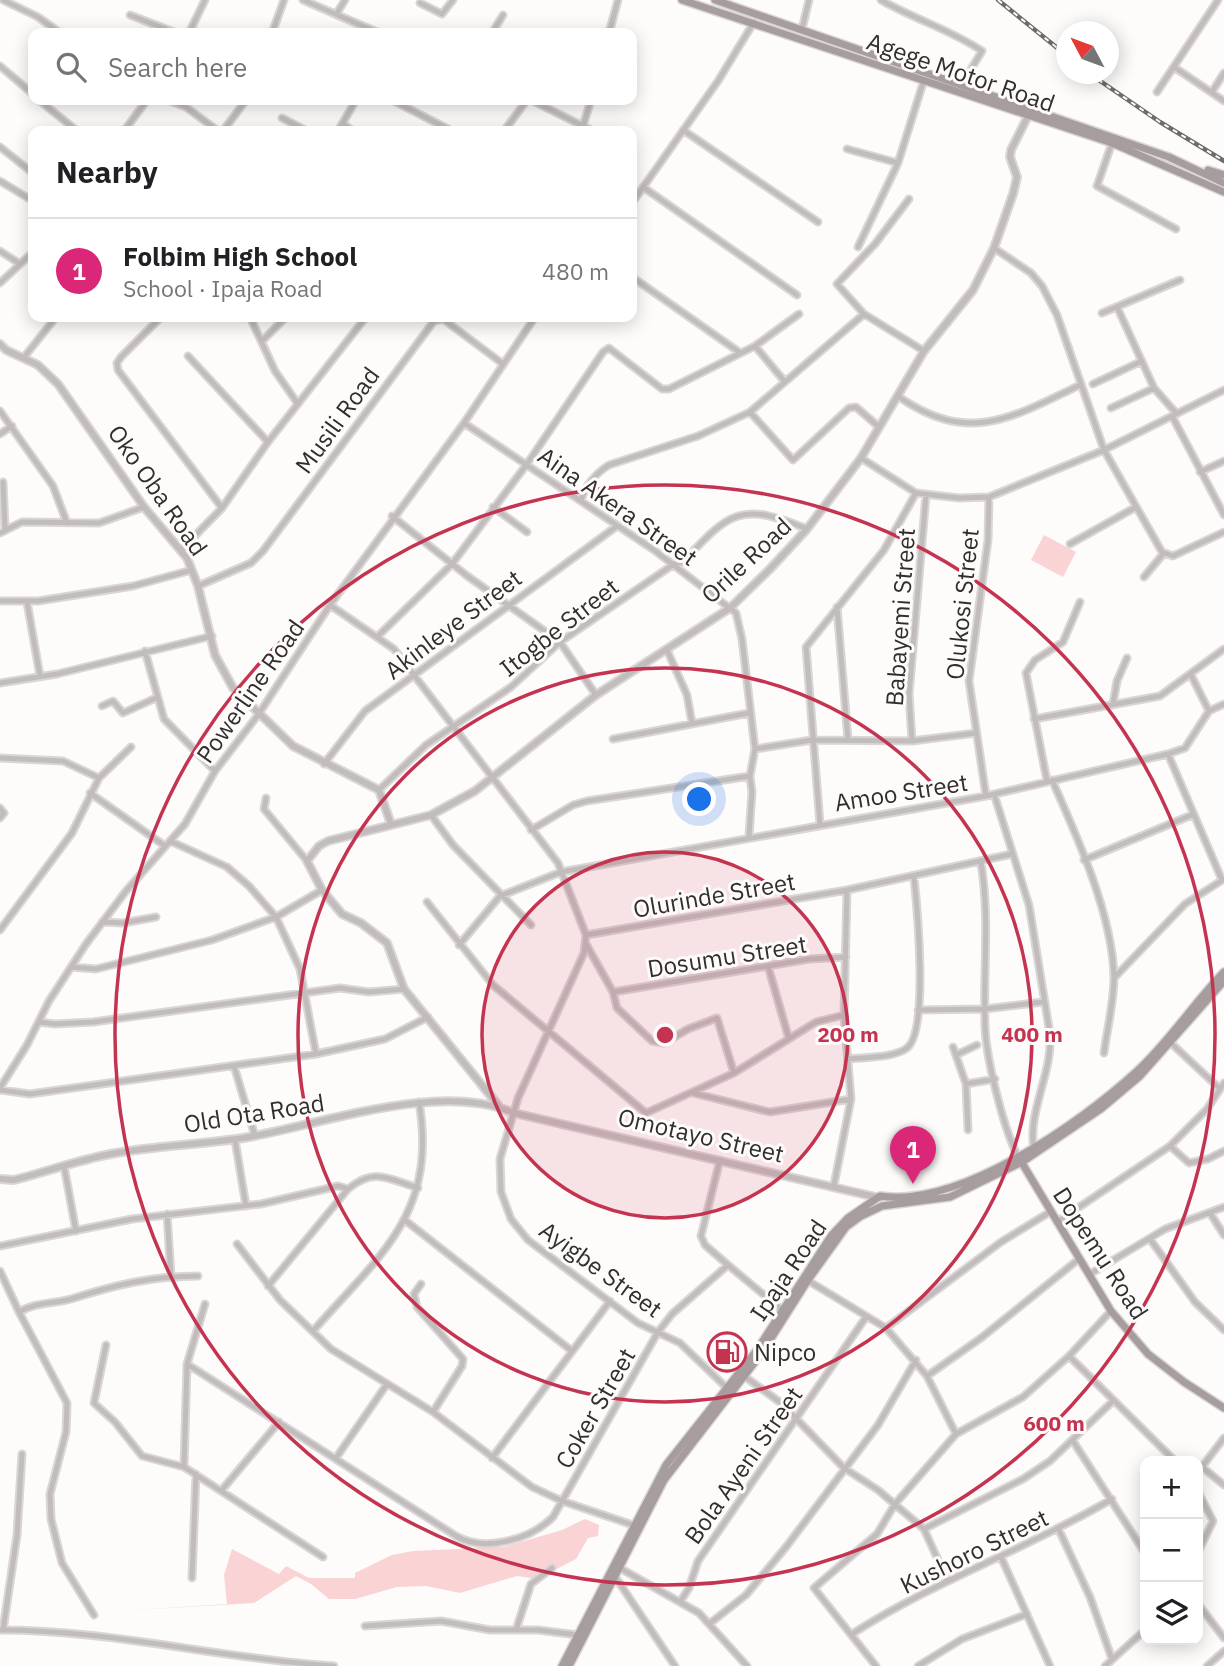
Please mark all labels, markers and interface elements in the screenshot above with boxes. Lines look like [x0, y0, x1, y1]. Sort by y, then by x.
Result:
north arrow [1056, 21, 1119, 84]
street label: Agege Motor Road [863, 25, 1059, 119]
search box [28, 28, 637, 105]
icon: search [52, 48, 90, 86]
text: Search here [108, 50, 247, 84]
text: Nearby [56, 152, 158, 191]
text: Folbim High School [123, 239, 357, 273]
text: 1 [72, 256, 86, 286]
text: 480 m [542, 256, 609, 286]
text: School · Ipaja Road [123, 273, 323, 303]
street label: Musili Road [288, 360, 386, 480]
street label: Oko Oba Road [101, 418, 215, 562]
street label: Aina Akera Street [532, 439, 704, 573]
street label: Orile Road [694, 510, 798, 610]
street label: Babayemi Street [878, 527, 922, 707]
street label: Olukosi Street [938, 527, 986, 681]
street label: Akinleye Street [378, 562, 528, 686]
street label: Itogbe Street [493, 570, 625, 684]
street label: Powerline Road [189, 613, 311, 769]
street label: Amoo Street [832, 766, 970, 818]
your location [682, 782, 716, 816]
street label: Olurinde Street [630, 865, 798, 925]
street label: Dosumu Street [645, 928, 809, 984]
text: 200 m [817, 1020, 879, 1048]
text: 400 m [1001, 1020, 1063, 1048]
centre of rings [653, 1023, 677, 1047]
street label: Old Ota Road [181, 1086, 327, 1140]
street label: Omotayo Street [615, 1100, 787, 1170]
pin: 1 [890, 1126, 936, 1184]
street label: Dopemu Road [1046, 1181, 1156, 1325]
street label: Ipaja Road [742, 1213, 834, 1327]
street label: Ayigbe Street [533, 1214, 669, 1324]
fuel station icon: Nipco [706, 1331, 748, 1373]
place label: Nipco [754, 1336, 816, 1368]
street label: Coker Street [548, 1342, 642, 1474]
street label: Bola Ayeni Street [677, 1380, 809, 1550]
text: 600 m [1023, 1409, 1085, 1437]
map controls [1140, 1456, 1203, 1645]
button: + [1140, 1456, 1203, 1519]
street label: Kushoro Street [895, 1501, 1053, 1601]
button: − [1140, 1519, 1203, 1582]
button: layers [1140, 1582, 1203, 1645]

